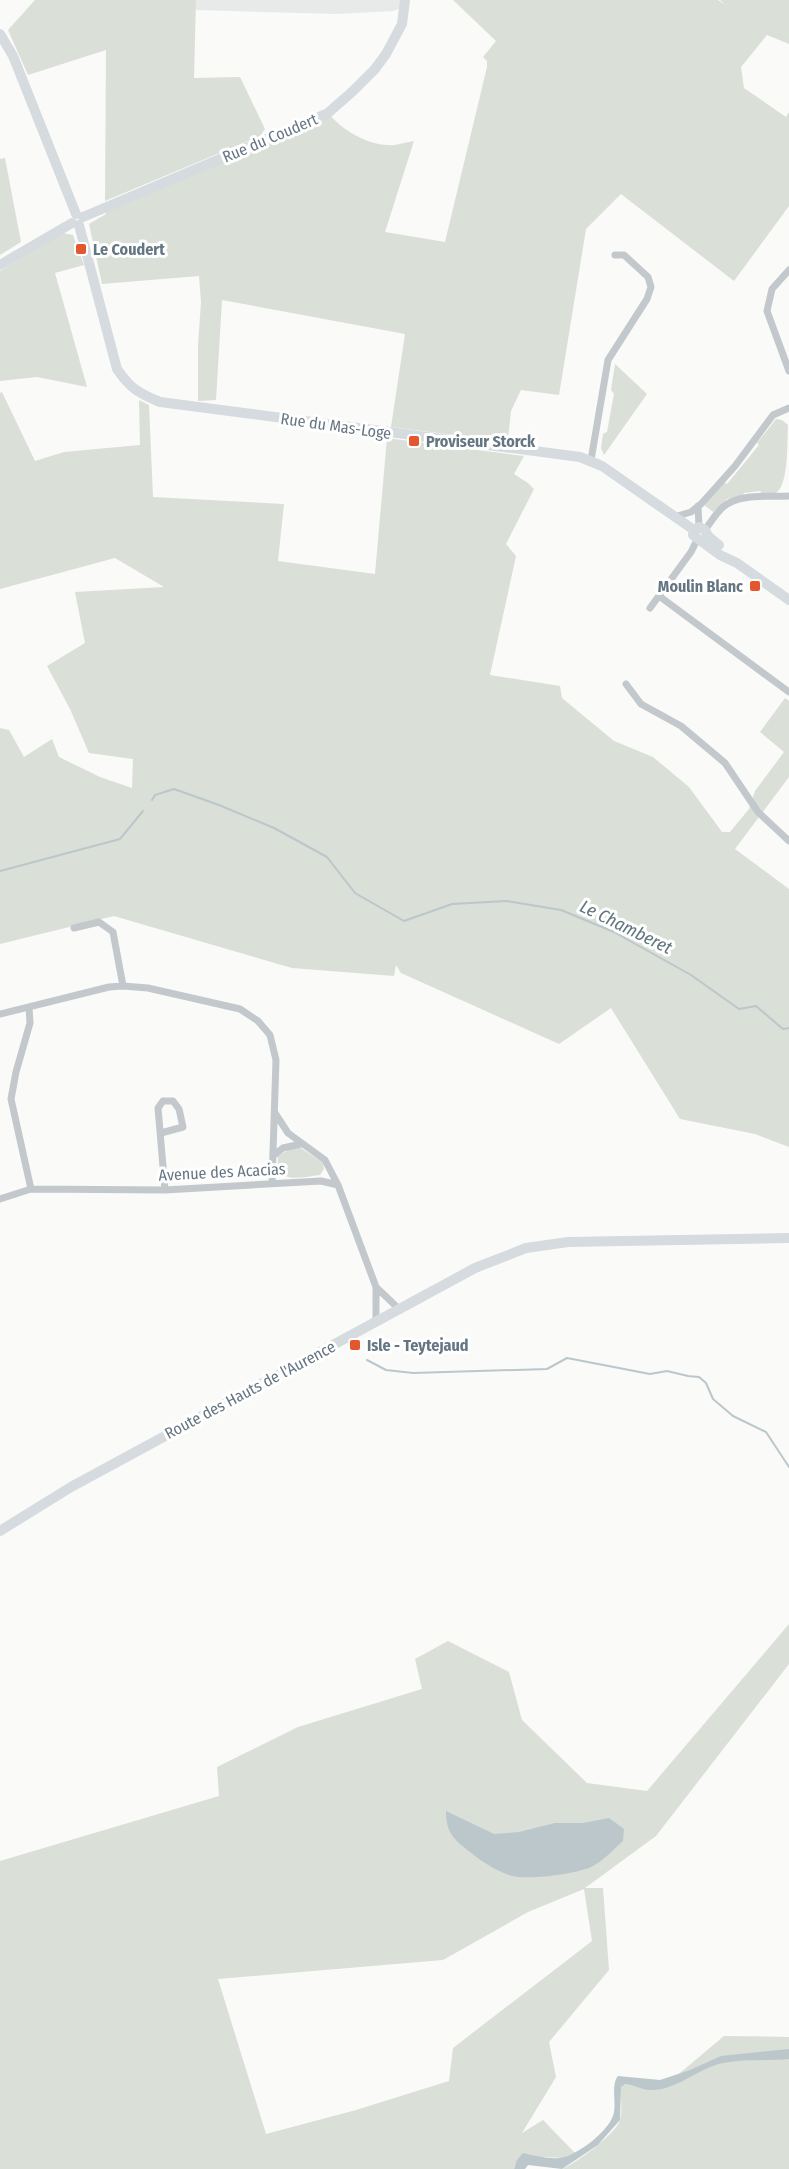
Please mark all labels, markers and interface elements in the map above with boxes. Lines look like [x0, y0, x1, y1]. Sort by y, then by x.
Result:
street label: Rue du Coudert [220, 109, 321, 167]
place label: Le Coudert [93, 240, 165, 259]
marker: Le Coudert [74, 242, 88, 256]
street label: Rue du Mas-Loge [279, 409, 393, 443]
place label: Proviseur Storck [426, 432, 536, 451]
marker: Proviseur Storck [407, 434, 421, 448]
place label: Moulin Blanc [658, 577, 743, 596]
marker: Moulin Blanc [748, 579, 762, 593]
water label: Le Chamberet [576, 895, 676, 959]
street label: Avenue des Acacias [158, 1159, 286, 1185]
place label: Isle - Teytejaud [367, 1336, 469, 1355]
street label: Route des Hauts de l'Aurence [161, 1337, 339, 1443]
marker: Isle - Teytejaud [348, 1338, 362, 1352]

